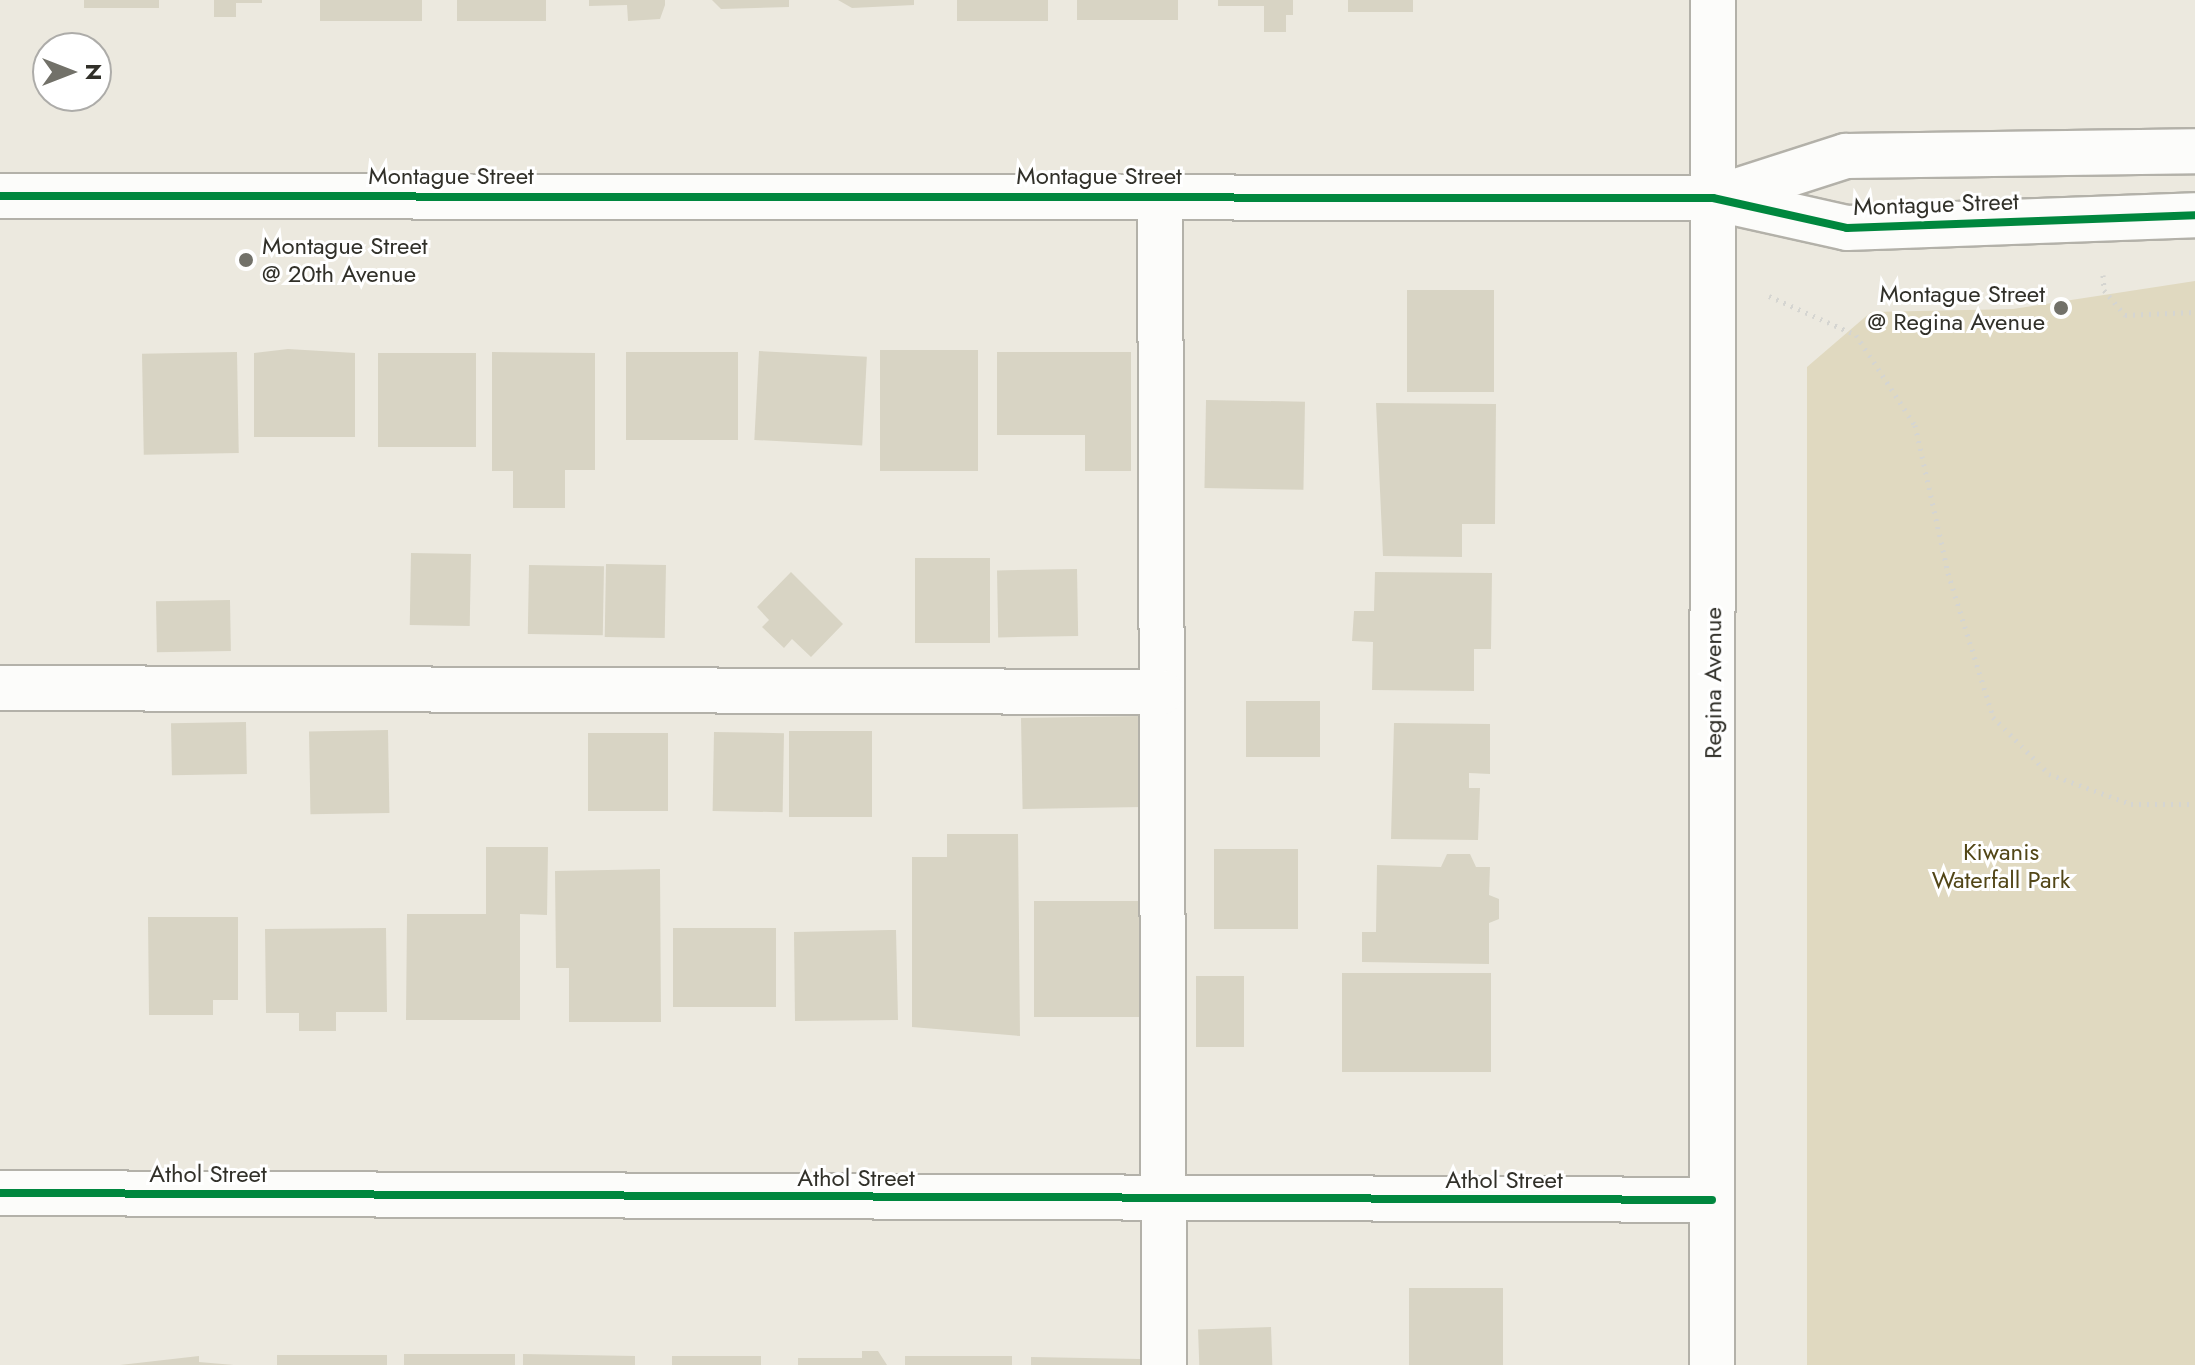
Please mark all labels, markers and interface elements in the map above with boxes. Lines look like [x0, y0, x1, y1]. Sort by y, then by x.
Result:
north arrow [32, 32, 112, 112]
text: N [78, 63, 110, 81]
street label: Montague Street [368, 162, 534, 190]
street label: Montague Street [1016, 162, 1182, 190]
street label: Montague Street [1853, 187, 2019, 221]
place label: Montague Street @ 20th Avenue [262, 232, 428, 288]
marker: Montague Street @ 20th Avenue [237, 251, 255, 269]
place label: Montague Street @ Regina Avenue [1867, 280, 2045, 336]
marker: Montague Street @ Regina Avenue [2052, 299, 2070, 317]
street label: Regina Avenue [1699, 607, 1727, 759]
park label: Kiwanis Waterfall Park [1932, 838, 2070, 894]
street label: Athol Street [149, 1160, 267, 1188]
street label: Athol Street [797, 1164, 915, 1192]
street label: Athol Street [1445, 1166, 1563, 1194]

